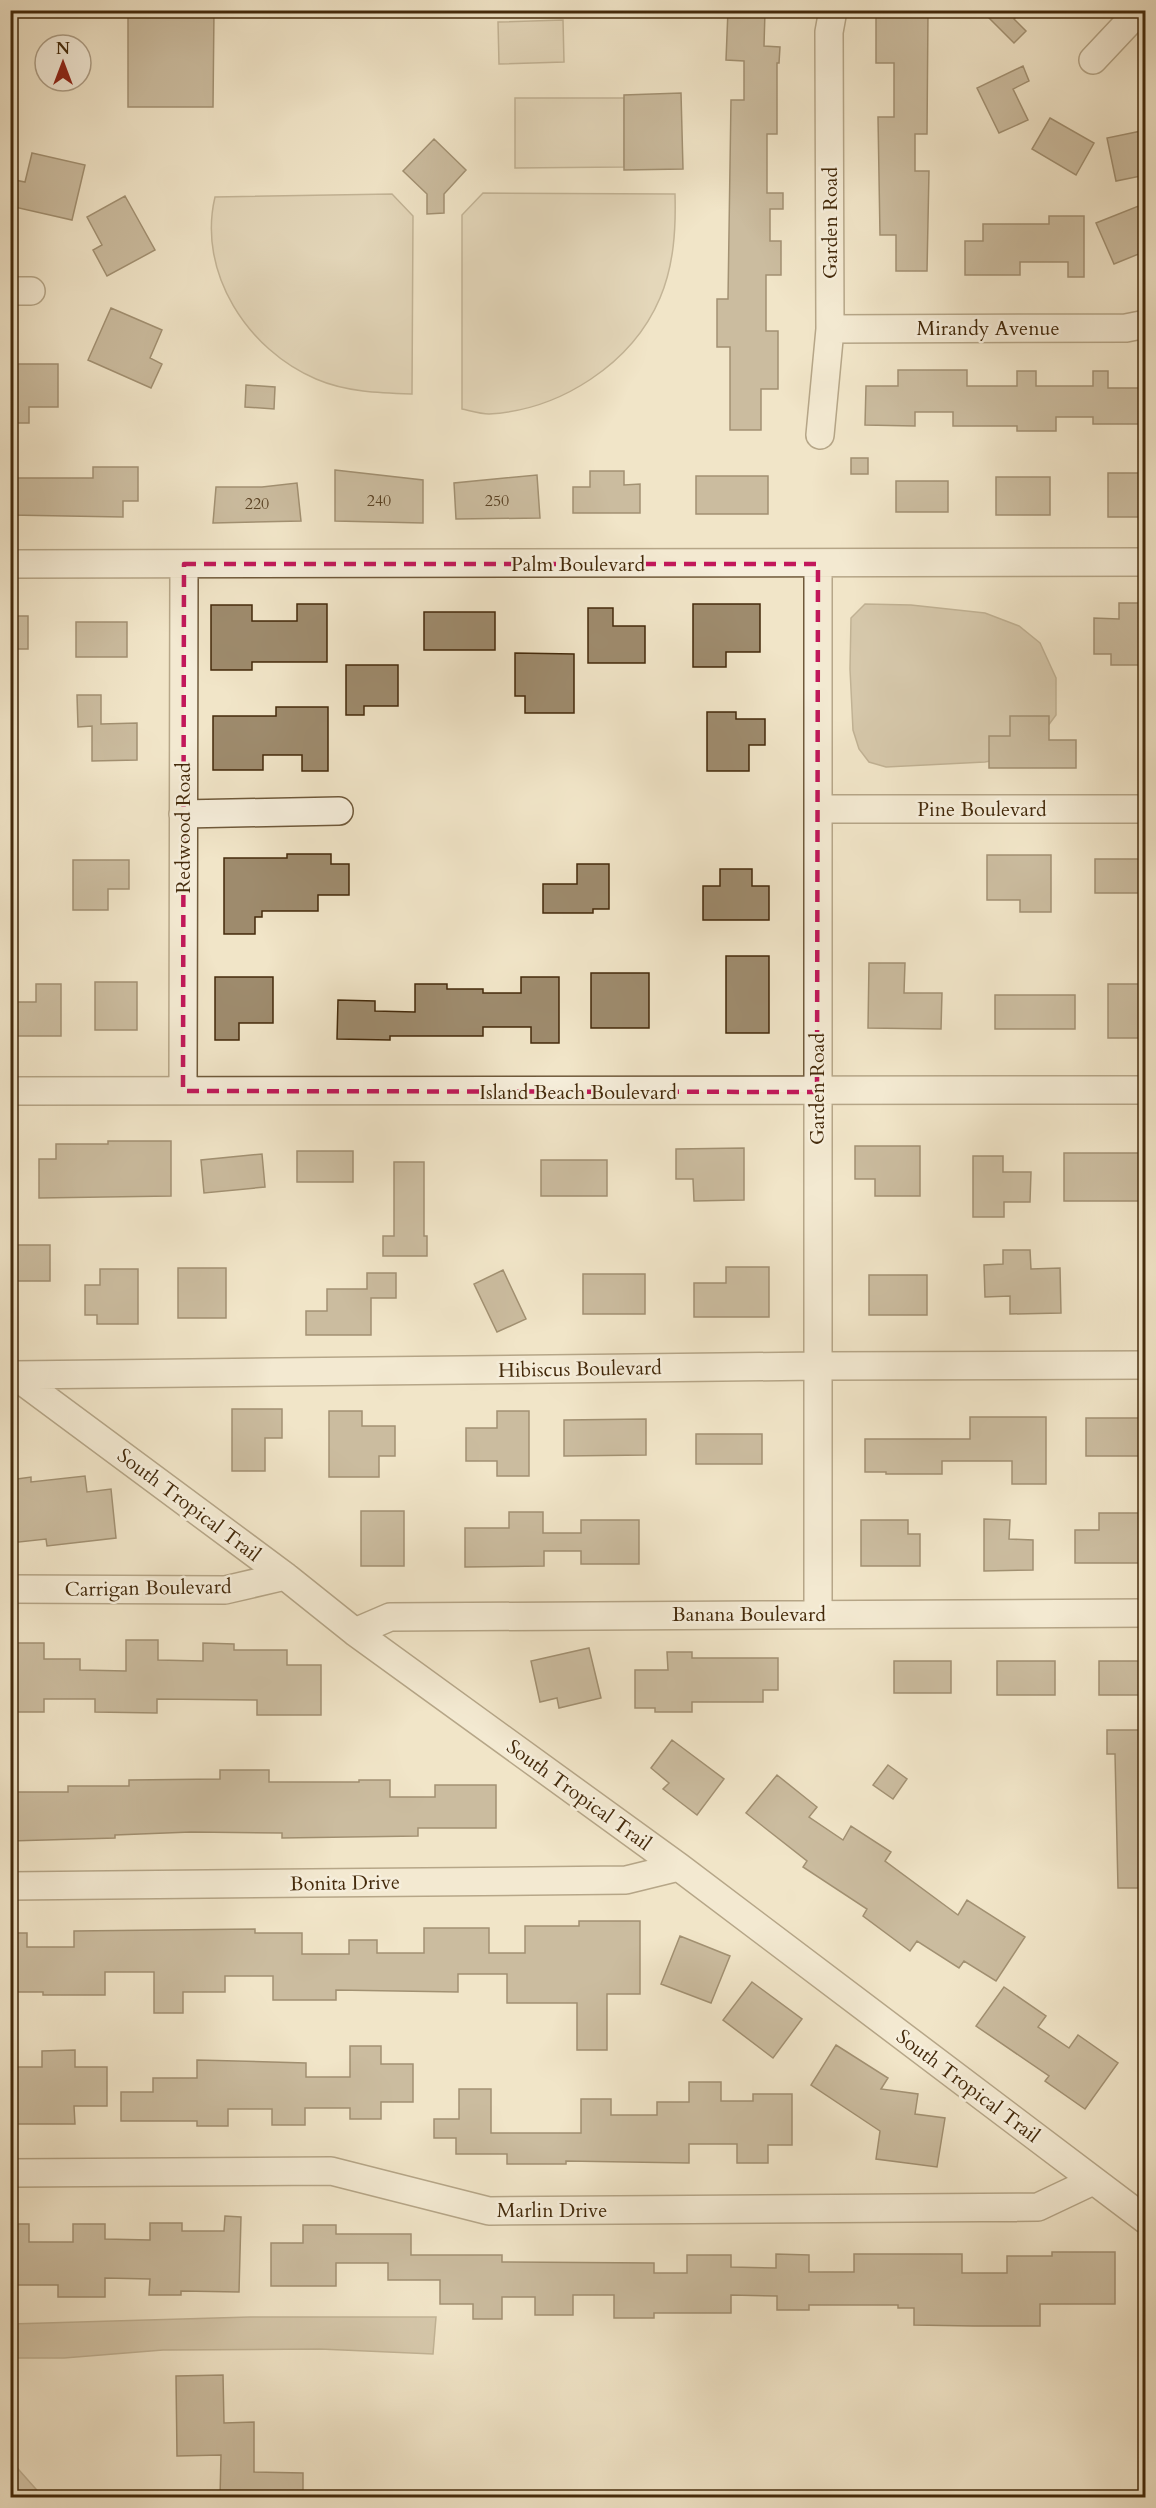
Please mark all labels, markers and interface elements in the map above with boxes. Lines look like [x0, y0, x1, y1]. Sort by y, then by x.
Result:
north arrow [33, 33, 93, 93]
text: N [56, 38, 70, 60]
street label: Garden Road [817, 167, 844, 279]
street label: Mirandy Avenue [916, 315, 1060, 342]
house number: 240 [367, 490, 391, 512]
house number: 250 [485, 490, 509, 512]
house number: 220 [245, 493, 269, 515]
street label: Palm Boulevard [511, 551, 645, 578]
street label: Redwood Road [170, 762, 197, 894]
street label: Pine Boulevard [917, 796, 1047, 823]
street label: Garden Road [804, 1033, 831, 1145]
street label: Island Beach Boulevard [479, 1079, 677, 1106]
street label: Hibiscus Boulevard [498, 1354, 662, 1384]
street label: South Tropical Trail [112, 1442, 266, 1568]
street label: Carrigan Boulevard [64, 1573, 232, 1603]
street label: Banana Boulevard [672, 1601, 826, 1628]
street label: South Tropical Trail [501, 1733, 657, 1857]
street label: Bonita Drive [290, 1869, 400, 1897]
street label: South Tropical Trail [891, 2023, 1045, 2149]
street label: Marlin Drive [497, 2197, 607, 2224]

